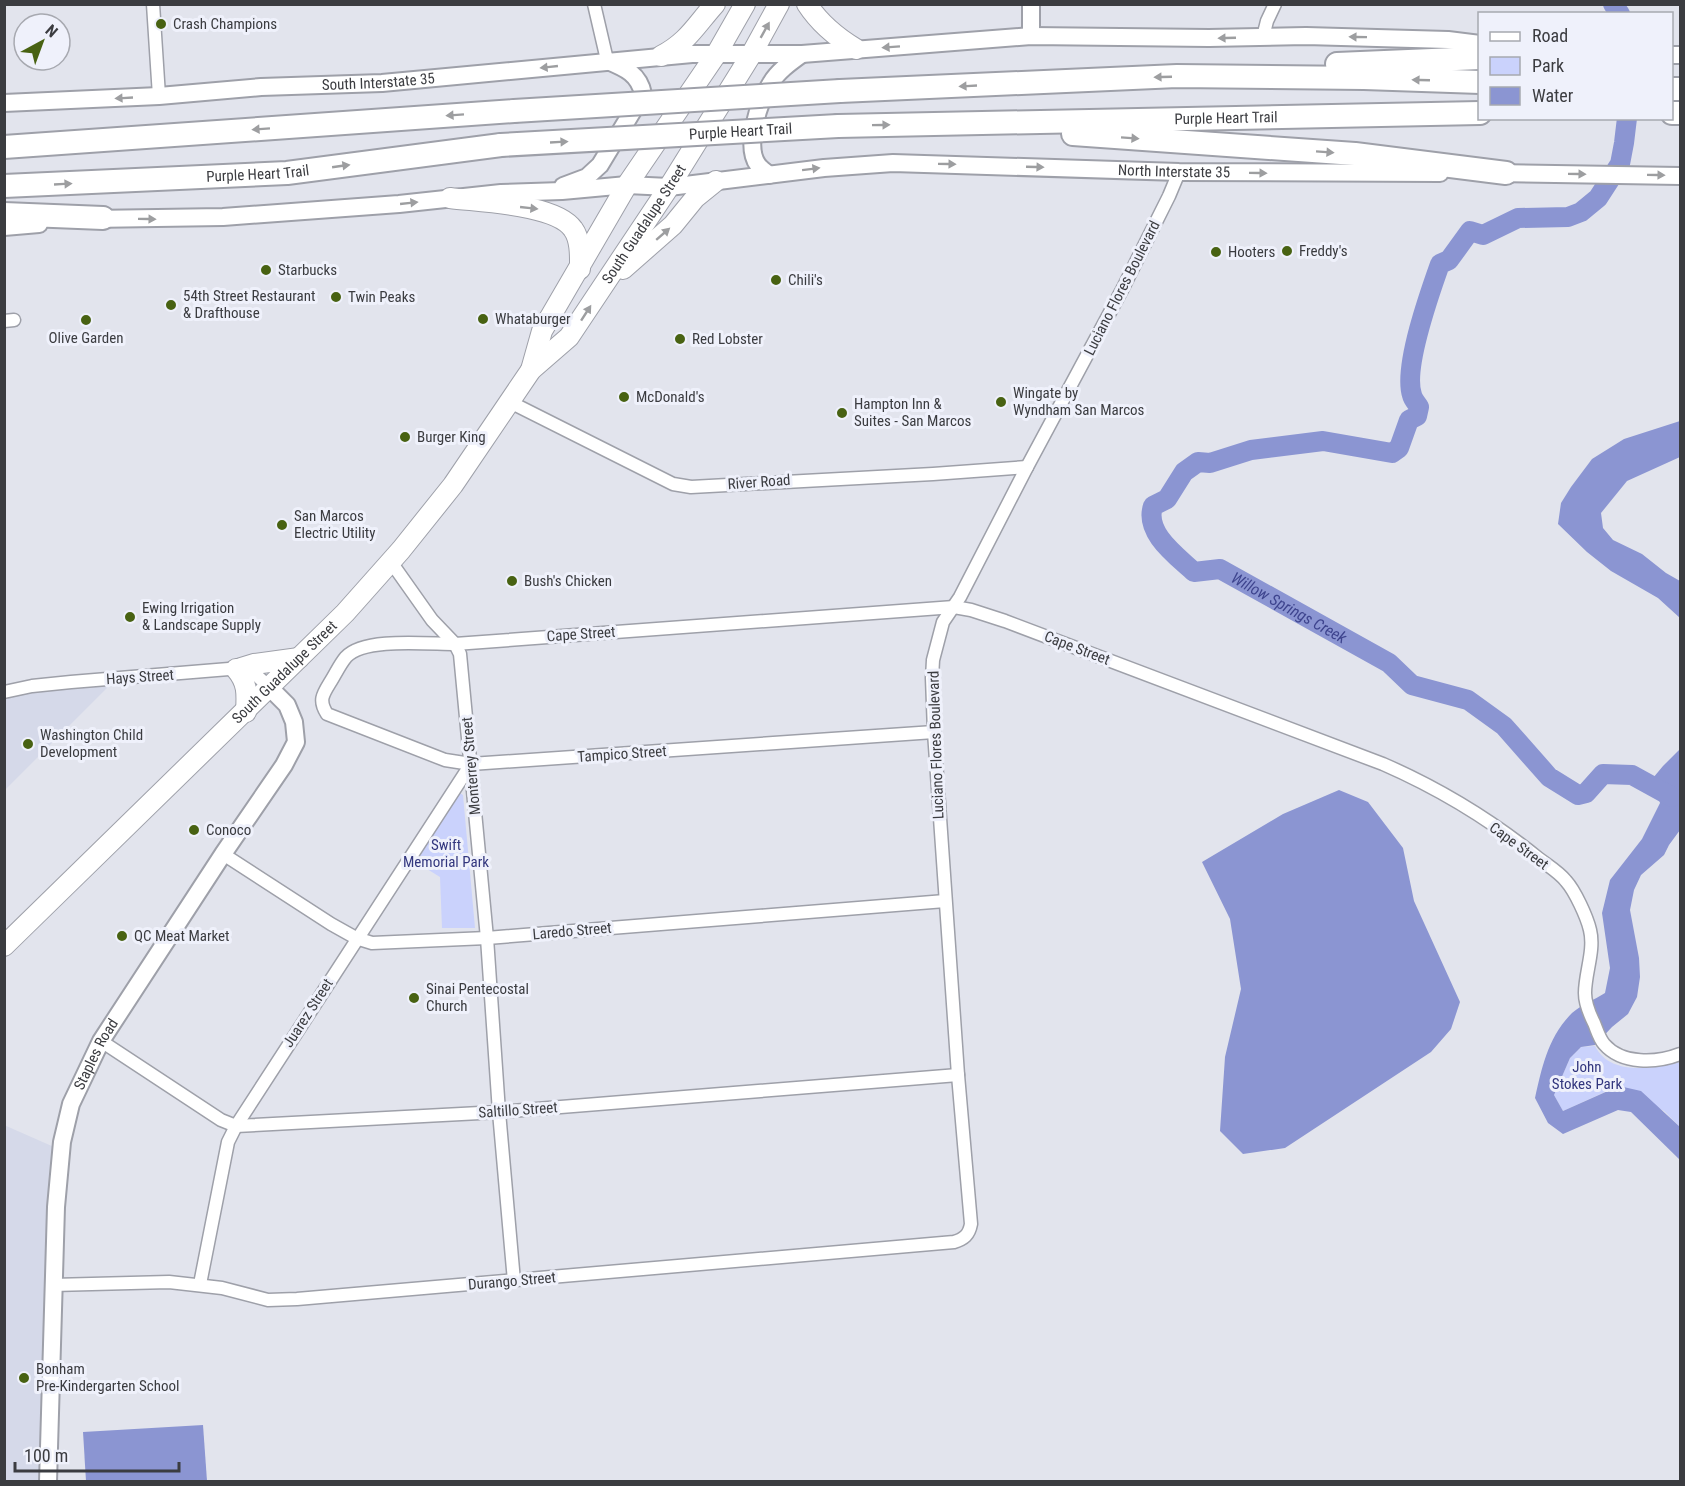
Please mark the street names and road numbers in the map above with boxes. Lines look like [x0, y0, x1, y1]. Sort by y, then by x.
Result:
street label: South Interstate 35 [322, 69, 436, 94]
street label: Purple Heart Trail [1174, 108, 1278, 128]
street label: Purple Heart Trail [689, 120, 793, 143]
street label: Purple Heart Trail [206, 161, 310, 186]
street label: South Guadalupe Street [598, 161, 690, 287]
street label: North Interstate 35 [1118, 161, 1230, 181]
street label: Luciano Flores Boulevard [1080, 218, 1164, 358]
street label: River Road [727, 471, 791, 493]
street label: South Guadalupe Street [228, 617, 341, 727]
street label: Cape Street [546, 623, 616, 645]
street label: Cape Street [1042, 627, 1112, 669]
street label: Hays Street [105, 666, 175, 688]
street label: Luciano Flores Boulevard [924, 670, 948, 820]
street label: Monterrey Street [458, 716, 484, 816]
street label: Tampico Street [577, 742, 667, 766]
street label: Cape Street [1486, 819, 1552, 873]
street label: Laredo Street [532, 919, 612, 943]
street label: Juarez Street [279, 975, 337, 1051]
street label: Staples Road [70, 1015, 122, 1093]
street label: Saltillo Street [478, 1098, 558, 1122]
street label: Durango Street [467, 1268, 557, 1294]

